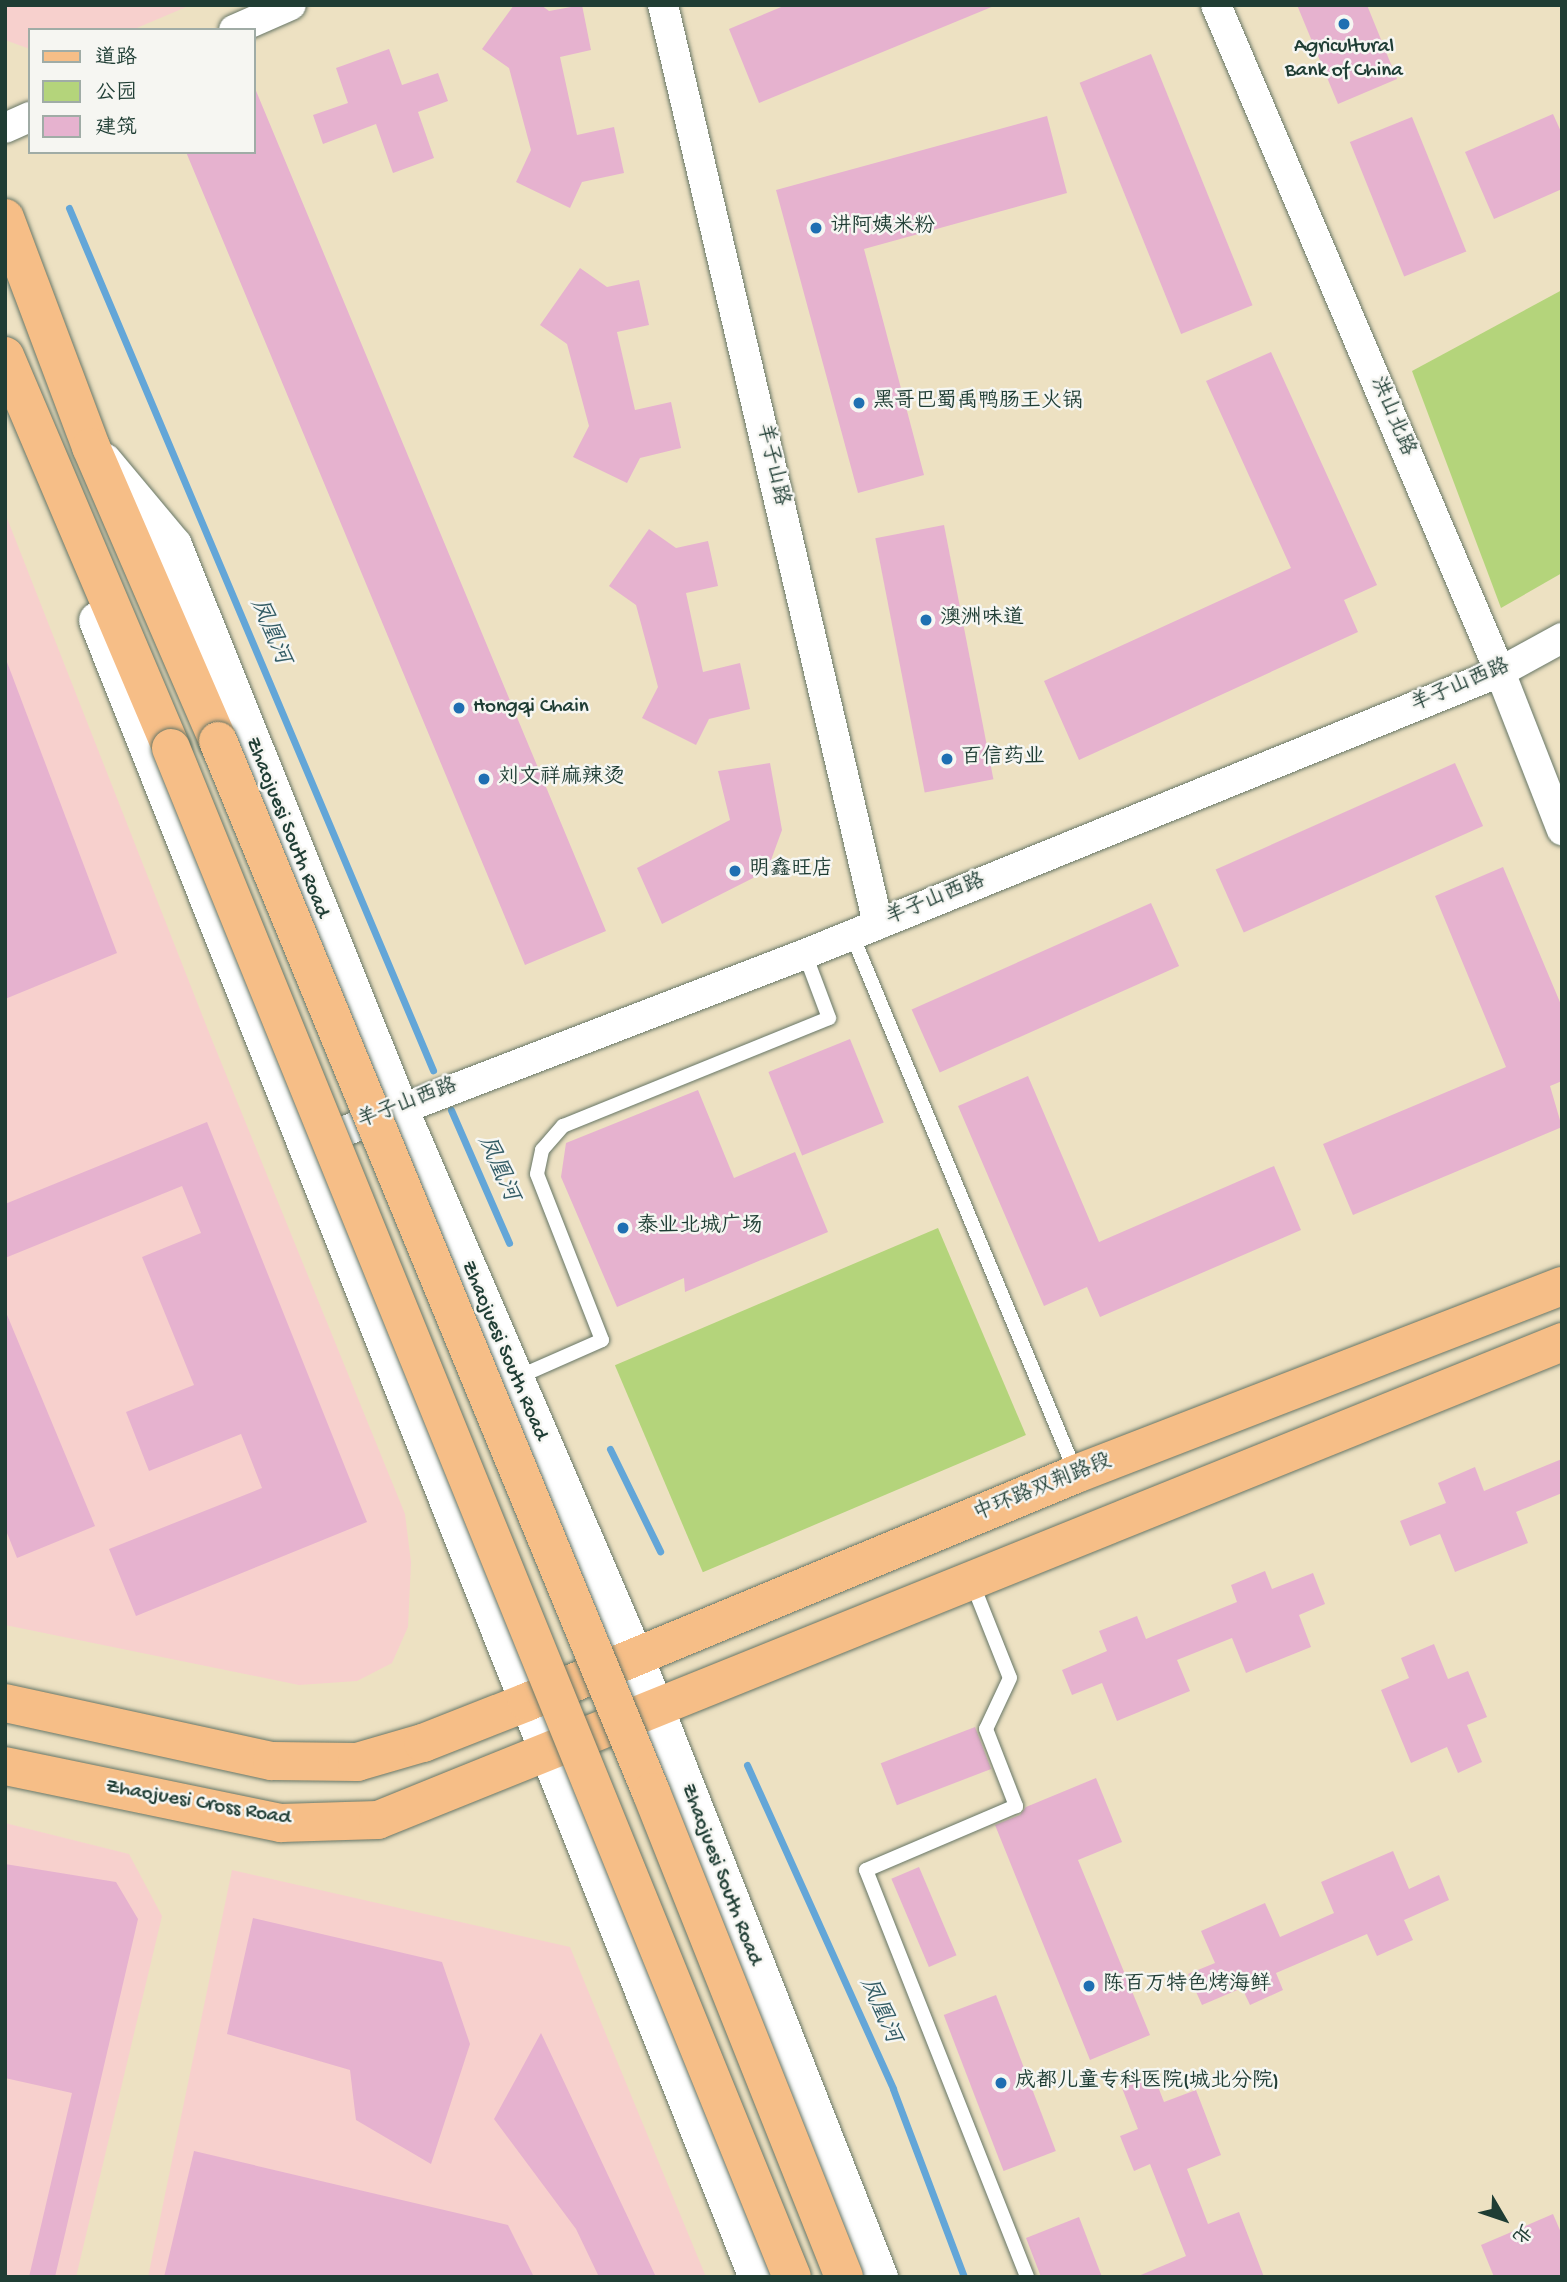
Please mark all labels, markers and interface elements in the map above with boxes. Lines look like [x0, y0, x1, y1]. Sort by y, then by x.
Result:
marker: Agricultural Bank of China [1336, 16, 1352, 32]
legend [28, 28, 256, 154]
place label: Agricultural Bank of China [1285, 35, 1403, 85]
text: 道路 [95, 47, 137, 72]
text: 公园 [95, 82, 137, 107]
text: 建筑 [95, 117, 137, 142]
place label: 讲阿姨米粉 [830, 215, 935, 241]
marker: 讲阿姨米粉 [808, 220, 824, 236]
street label: 洪山北路 [1363, 373, 1419, 461]
place label: 黑哥巴蜀禹鸭肠王火锅 [873, 390, 1083, 416]
marker: 黑哥巴蜀禹鸭肠王火锅 [851, 395, 867, 411]
street label: 羊子山路 [749, 421, 793, 509]
water label: 凤凰河 [243, 595, 295, 669]
place label: 澳洲味道 [940, 607, 1024, 633]
marker: 澳洲味道 [918, 612, 934, 628]
street label: 羊子山西路 [1408, 655, 1514, 719]
place label: Hongqi Chain [473, 695, 589, 721]
marker: Hongqi Chain [451, 700, 467, 716]
street label: Zhaojuesi South Road [238, 734, 334, 922]
place label: 百信药业 [961, 746, 1045, 772]
marker: 百信药业 [939, 751, 955, 767]
place label: 刘文祥麻辣烫 [498, 766, 624, 792]
marker: 刘文祥麻辣烫 [476, 771, 492, 787]
place label: 明鑫旺店 [749, 858, 833, 884]
marker: 明鑫旺店 [727, 863, 743, 879]
street label: 羊子山西路 [883, 870, 989, 932]
street label: 羊子山西路 [354, 1074, 462, 1136]
water label: 凤凰河 [470, 1132, 524, 1206]
place label: 泰业北城广场 [637, 1215, 763, 1241]
marker: 泰业北城广场 [615, 1220, 631, 1236]
street label: Zhaojuesi South Road [454, 1257, 552, 1445]
street label: 中环路双荆路段 [970, 1450, 1116, 1528]
street label: Zhaojuesi Cross Road [103, 1775, 293, 1833]
street label: Zhaojuesi South Road [674, 1781, 766, 1969]
place label: 陈百万特色烤海鲜 [1103, 1973, 1271, 1999]
water label: 凤凰河 [852, 1974, 906, 2048]
marker: 陈百万特色烤海鲜 [1081, 1978, 1097, 1994]
place label: 成都儿童专科医院(城北分院) [1015, 2070, 1279, 2096]
marker: 成都儿童专科医院(城北分院) [993, 2075, 1009, 2091]
north arrow [1469, 2184, 1539, 2254]
text: 北 [1506, 2218, 1536, 2247]

